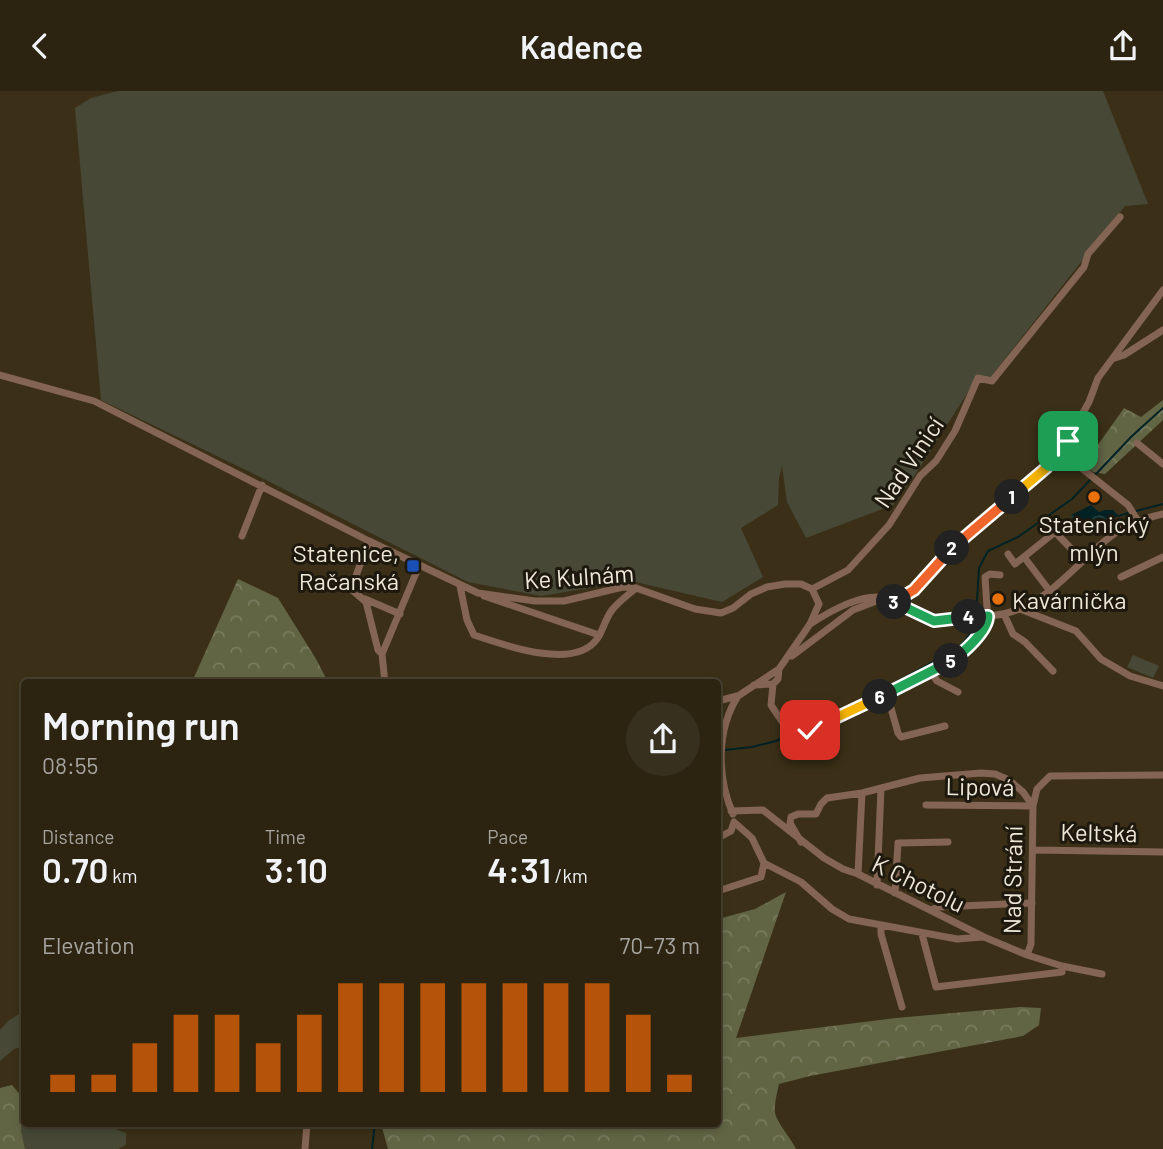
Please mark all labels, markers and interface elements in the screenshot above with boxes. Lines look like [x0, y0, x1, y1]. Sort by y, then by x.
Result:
icon: back [21, 27, 59, 65]
text: Kadence [520, 27, 643, 65]
icon: share [1104, 27, 1142, 65]
street label: Nad Vinicí [867, 411, 949, 513]
pin [1038, 411, 1098, 471]
icon: arrive [1049, 422, 1087, 460]
pin: 1 [995, 479, 1030, 515]
text: 1 [1008, 485, 1015, 508]
marker: Statenický mlýn [1086, 489, 1102, 505]
place label: Statenický mlýn [1039, 509, 1149, 566]
pin: 2 [934, 531, 970, 566]
text: 2 [946, 536, 957, 559]
place label: Statenice, Račanská [293, 538, 399, 595]
marker: Statenice, Račanská [405, 558, 421, 574]
street label: Ke Kulnám [523, 558, 635, 594]
pin: 3 [876, 585, 912, 619]
place label: Kavárnička [1012, 585, 1127, 614]
text: 3 [888, 590, 899, 613]
marker: Kavárnička [990, 591, 1006, 607]
pin: 4 [951, 599, 986, 635]
text: 4 [963, 605, 974, 628]
pin: 5 [934, 643, 968, 679]
text: 5 [945, 649, 956, 672]
pin: 6 [862, 679, 898, 715]
text: 6 [874, 685, 885, 708]
pin [780, 700, 840, 760]
text: Morning run [42, 702, 240, 748]
button: share [626, 702, 700, 776]
icon: check [791, 711, 829, 749]
text: 08:55 [42, 751, 98, 779]
street label: Lipová [945, 771, 1015, 801]
street label: Keltská [1060, 817, 1138, 847]
text: Distance [42, 825, 114, 848]
text: Time [265, 825, 306, 848]
text: Pace [487, 825, 528, 848]
street label: Nad Strání [997, 826, 1027, 934]
text: 0.70 [42, 848, 108, 890]
text: 3:10 [265, 848, 328, 890]
text: 4:31 [487, 848, 551, 890]
street label: K Chotolu [868, 848, 970, 918]
text: km [108, 864, 137, 887]
text: /km [551, 864, 588, 887]
text: Elevation [42, 931, 135, 959]
text: 70–73 m [619, 931, 700, 959]

